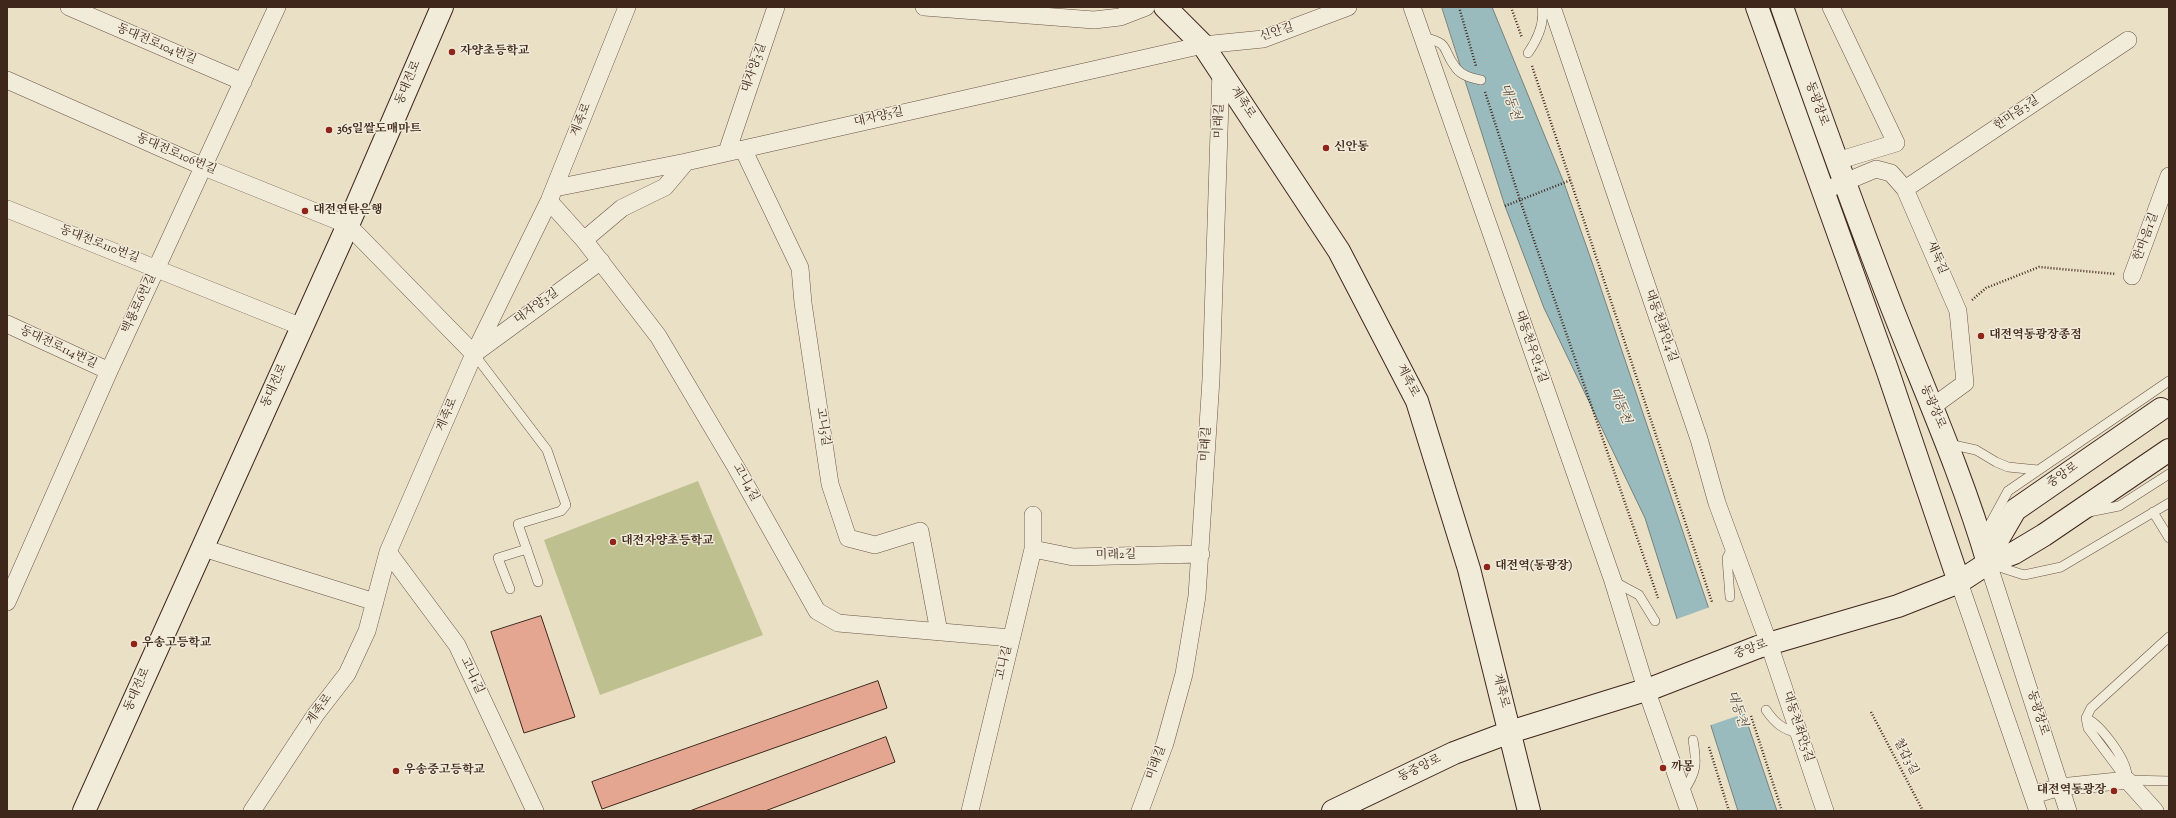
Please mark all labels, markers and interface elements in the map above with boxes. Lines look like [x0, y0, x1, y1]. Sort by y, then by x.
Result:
street label: 신안길 [1258, 21, 1296, 45]
street label: 동대전로104번길 [114, 22, 198, 68]
street label: 대자양3길 [740, 41, 770, 95]
place label: 자양초등학교 [460, 45, 530, 59]
marker: 자양초등학교 [447, 47, 457, 57]
street label: 동대전로 [393, 59, 425, 107]
street label: 동광장로 [1801, 80, 1831, 128]
water label: 대동천 [1495, 82, 1523, 122]
street label: 계족로 [1226, 84, 1258, 122]
street label: 한마음3길 [1992, 94, 2042, 134]
street label: 계족로 [569, 101, 595, 139]
street label: 미래길 [1212, 103, 1228, 139]
street label: 대자양5길 [853, 105, 905, 131]
place label: 365일쌀도매마트 [337, 123, 421, 137]
marker: 365일쌀도매마트 [324, 125, 334, 135]
street label: 동대전로106번길 [134, 132, 218, 178]
place label: 신안동 [1334, 141, 1369, 155]
marker: 신안동 [1321, 143, 1331, 153]
place label: 대전연탄은행 [313, 204, 383, 218]
marker: 대전연탄은행 [300, 206, 310, 216]
street label: 한마음1길 [2132, 211, 2162, 263]
street label: 동대전로110번길 [57, 223, 141, 267]
street label: 새둑길 [1923, 239, 1949, 277]
street label: 백룡로6번길 [120, 272, 160, 336]
street label: 대자양3길 [512, 286, 562, 328]
street label: 대동천좌안4길 [1641, 288, 1679, 364]
street label: 대동천우안4길 [1511, 309, 1549, 385]
street label: 동대전로114번길 [17, 324, 99, 372]
place label: 대전역동광장종점 [1989, 329, 2082, 343]
marker: 대전역동광장종점 [1976, 331, 1986, 341]
street label: 동대전로 [259, 362, 291, 410]
street label: 계족로 [1393, 362, 1421, 400]
street label: 동광장로 [1916, 383, 1948, 431]
water label: 대동천 [1605, 386, 1633, 426]
street label: 계족로 [435, 396, 461, 434]
street label: 고니5길 [812, 407, 832, 447]
street label: 미래길 [1199, 426, 1215, 462]
street label: 중앙로 [2045, 460, 2081, 492]
street label: 고니4길 [729, 462, 761, 504]
place label: 대전자양초등학교 [621, 535, 714, 549]
marker: 대전자양초등학교 [608, 537, 618, 547]
street label: 미래2길 [1096, 548, 1136, 564]
place label: 대전역(동광장) [1495, 560, 1572, 574]
marker: 대전역(동광장) [1482, 562, 1492, 572]
place label: 우송고등학교 [142, 637, 212, 651]
street label: 중앙로 [1732, 637, 1770, 663]
marker: 우송고등학교 [129, 639, 139, 649]
street label: 고니길 [994, 644, 1016, 682]
street label: 고니1길 [456, 655, 486, 697]
street label: 동대전로 [122, 666, 154, 714]
street label: 계족로 [1489, 672, 1511, 710]
water label: 대동천 [1722, 689, 1750, 729]
street label: 동광장로 [2023, 689, 2051, 737]
street label: 대동천좌안5길 [1779, 690, 1815, 764]
street label: 계족로 [304, 692, 336, 728]
street label: 철갑3길 [1889, 736, 1921, 778]
street label: 미래길 [1144, 744, 1170, 782]
street label: 동중앙로 [1396, 752, 1444, 786]
place label: 까몽 [1671, 761, 1694, 775]
marker: 까몽 [1658, 763, 1668, 773]
place label: 우송중고등학교 [404, 764, 485, 778]
marker: 우송중고등학교 [391, 766, 401, 776]
place label: 대전역동광장 [2036, 784, 2106, 798]
marker: 대전역동광장 [2109, 786, 2119, 796]

